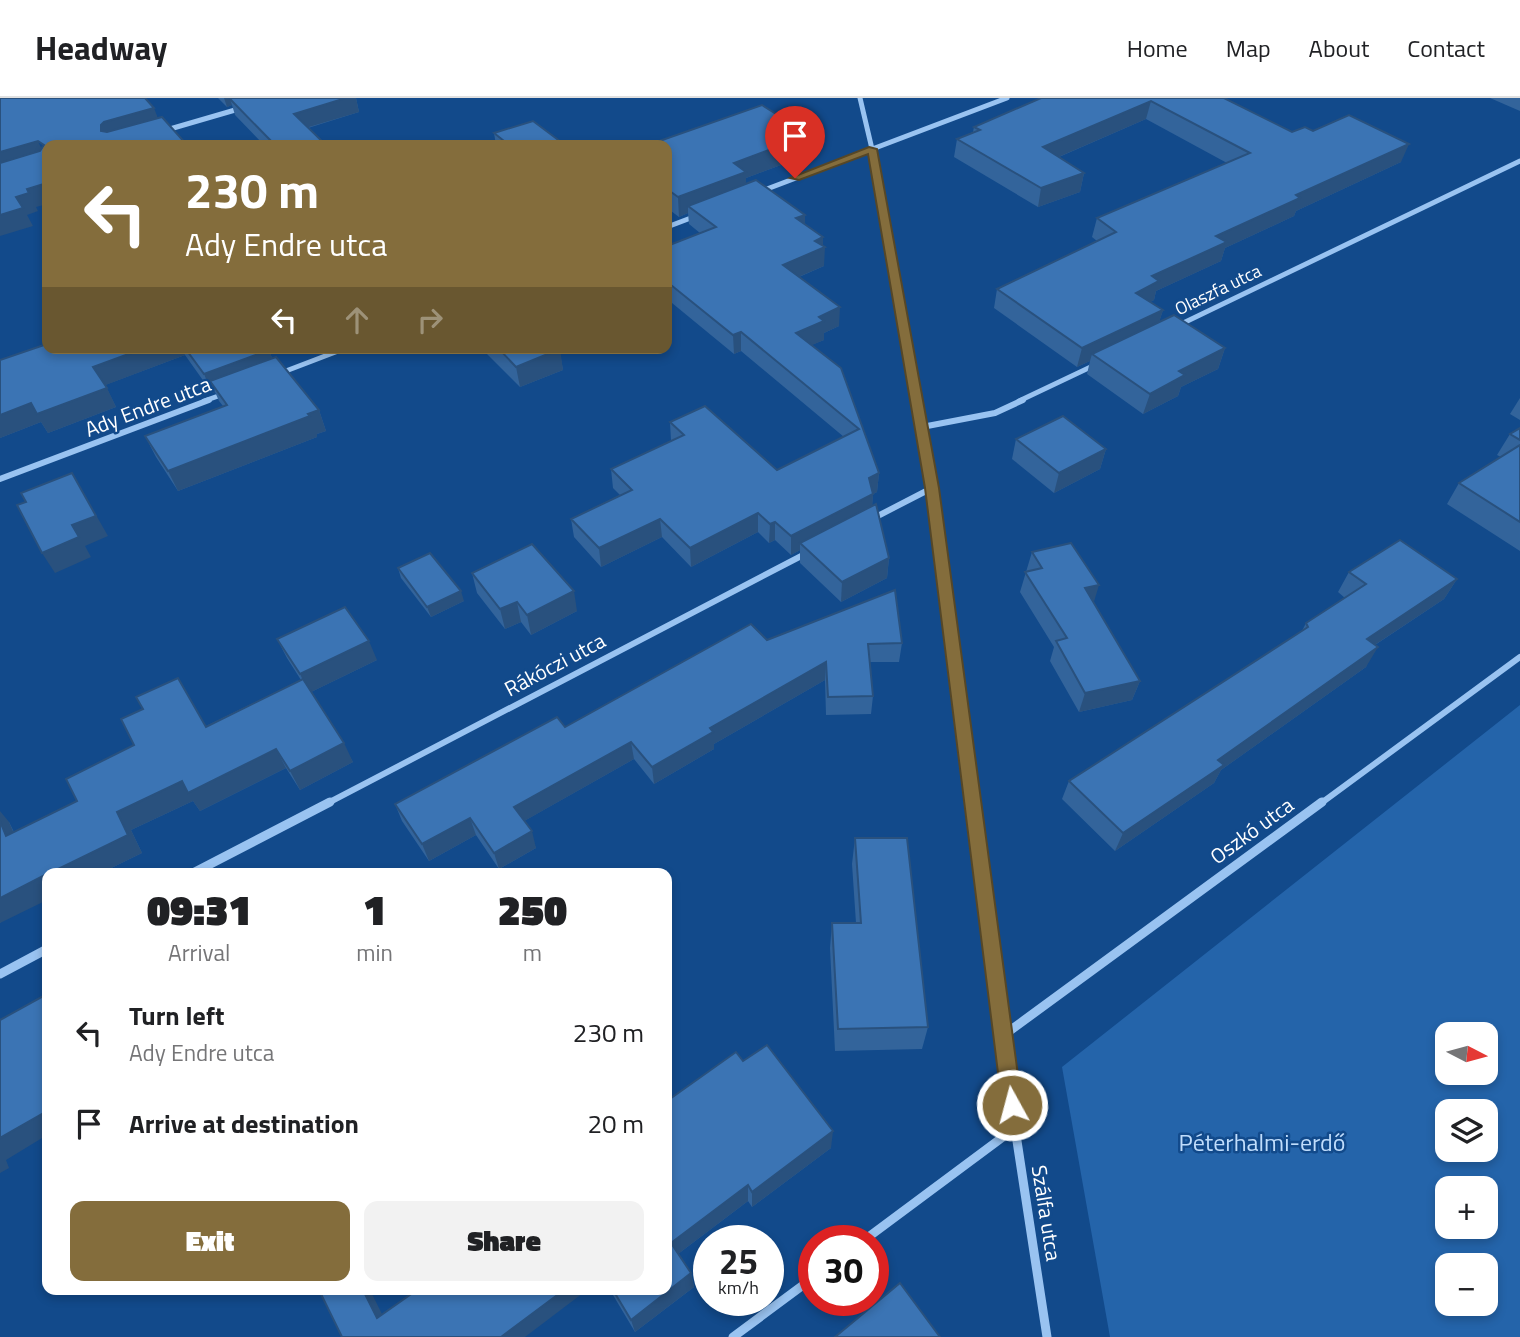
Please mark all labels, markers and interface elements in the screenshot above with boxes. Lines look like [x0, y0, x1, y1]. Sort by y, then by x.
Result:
text: Headway [35, 23, 168, 73]
text: Home [1127, 30, 1188, 66]
text: Map [1226, 30, 1271, 66]
text: About [1309, 30, 1369, 66]
text: Contact [1407, 30, 1485, 66]
pin [765, 106, 825, 178]
icon: arrive [776, 117, 814, 155]
text: 230 m [185, 152, 319, 227]
icon: left [70, 168, 161, 259]
text: Ady Endre utca [185, 220, 387, 268]
street label: Olaszfa utca [1170, 257, 1266, 322]
icon: left [265, 301, 303, 339]
icon: ahead [338, 301, 376, 339]
icon: right [411, 301, 449, 339]
street label: Ady Endre utca [80, 367, 216, 445]
street label: Rákóczi utca [498, 624, 611, 704]
street label: Oszkó utca [1203, 788, 1300, 872]
text: 09:31 [147, 877, 251, 941]
text: 1 [363, 877, 386, 941]
text: 250 [498, 877, 567, 941]
text: Arrival [168, 935, 230, 970]
text: min [356, 935, 393, 970]
text: m [523, 935, 542, 970]
text: Turn left [129, 996, 224, 1035]
text: 230 m [573, 1013, 644, 1052]
icon: left [70, 1014, 108, 1052]
north arrow [1435, 1022, 1498, 1085]
map controls [1435, 1022, 1498, 1316]
text: Ady Endre utca [129, 1035, 274, 1070]
position arrow [975, 1068, 1049, 1142]
button: layers [1435, 1099, 1498, 1162]
text: Arrive at destination [129, 1104, 359, 1143]
text: 20 m [587, 1104, 644, 1143]
icon: arrive [70, 1105, 108, 1143]
park label: Péterhalmi-erdő [1179, 1124, 1345, 1160]
street label: Szálfa utca [1024, 1163, 1070, 1263]
button: + [1435, 1176, 1498, 1239]
button: Exit [70, 1201, 350, 1281]
button: Share [364, 1201, 644, 1281]
speed limit sign: 30 [798, 1225, 889, 1316]
text: 25 [719, 1234, 758, 1288]
button: − [1435, 1253, 1498, 1316]
text: km/h [718, 1274, 759, 1301]

